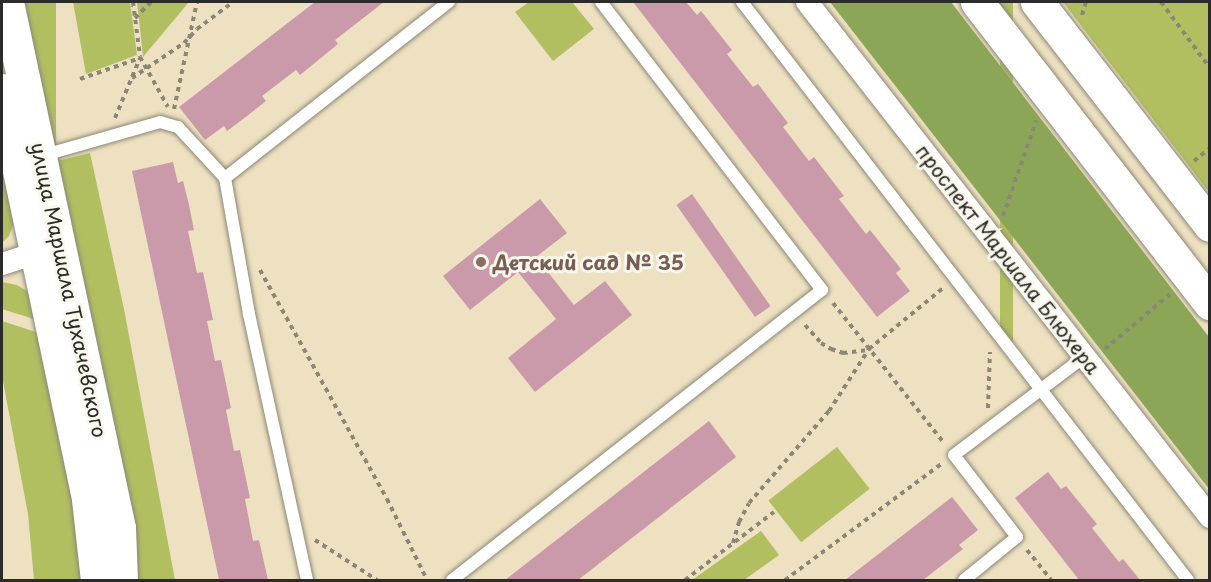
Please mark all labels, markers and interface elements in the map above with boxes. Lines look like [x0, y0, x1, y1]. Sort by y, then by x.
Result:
street label: улица Маршала Тухачевского [26, 139, 112, 441]
street label: проспект Маршала Блюхера [910, 139, 1106, 379]
place label: Детский сад № 35 [493, 250, 684, 274]
marker: Детский сад № 35 [474, 255, 488, 269]

